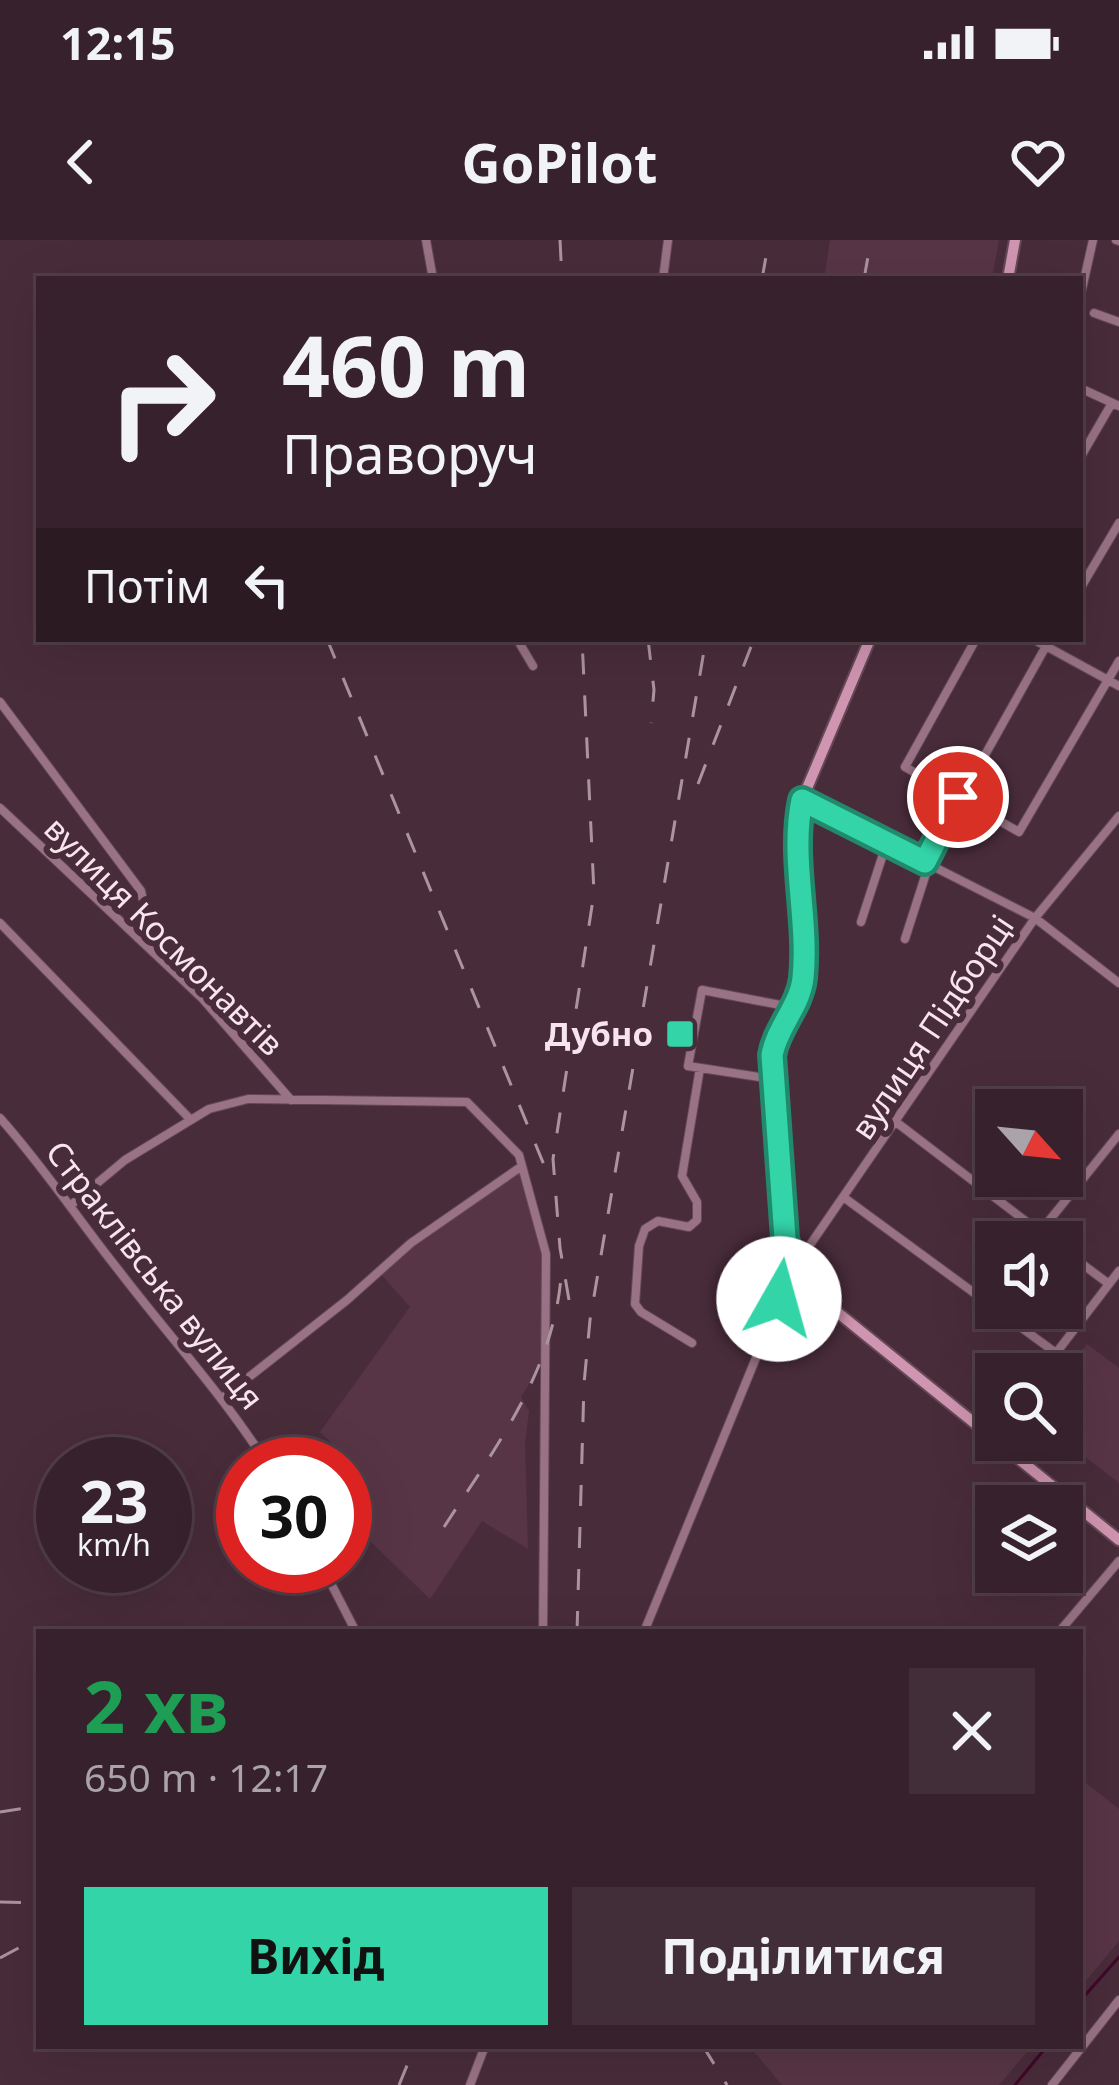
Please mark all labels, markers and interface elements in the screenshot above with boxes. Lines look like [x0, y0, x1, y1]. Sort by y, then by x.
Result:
text: 12:15 [60, 12, 176, 73]
text: GoPilot [462, 125, 657, 199]
icon: back [48, 129, 114, 195]
icon: heart [1005, 129, 1071, 195]
text: 460 m [282, 307, 530, 422]
icon: right [84, 324, 240, 480]
text: Праворуч [282, 416, 537, 490]
icon: left [234, 552, 300, 618]
text: Потім [84, 555, 210, 616]
pin [907, 746, 1009, 848]
icon: arrive [925, 764, 991, 830]
street label: вулиця Космонавтів [35, 806, 294, 1065]
street label: вулиця Підборці [840, 906, 1023, 1148]
place label: Дубно [545, 1011, 653, 1056]
marker: Дубно [664, 1018, 696, 1050]
north arrow [975, 1089, 1083, 1197]
map controls [975, 1089, 1083, 1593]
street label: Страклівська вулиця [36, 1131, 275, 1418]
button: sound [975, 1221, 1083, 1329]
position arrow [716, 1236, 842, 1362]
button: search [975, 1353, 1083, 1461]
speed limit sign: 30 [216, 1437, 372, 1593]
text: 23 [80, 1459, 148, 1541]
button: layers [975, 1485, 1083, 1593]
text: km/h [77, 1524, 151, 1565]
text: 2 хв [84, 1656, 228, 1754]
button: close [909, 1668, 1035, 1794]
text: 650 m · 12:17 [84, 1750, 328, 1803]
button: Вихід [84, 1887, 548, 2025]
button: Поділитися [572, 1887, 1035, 2025]

